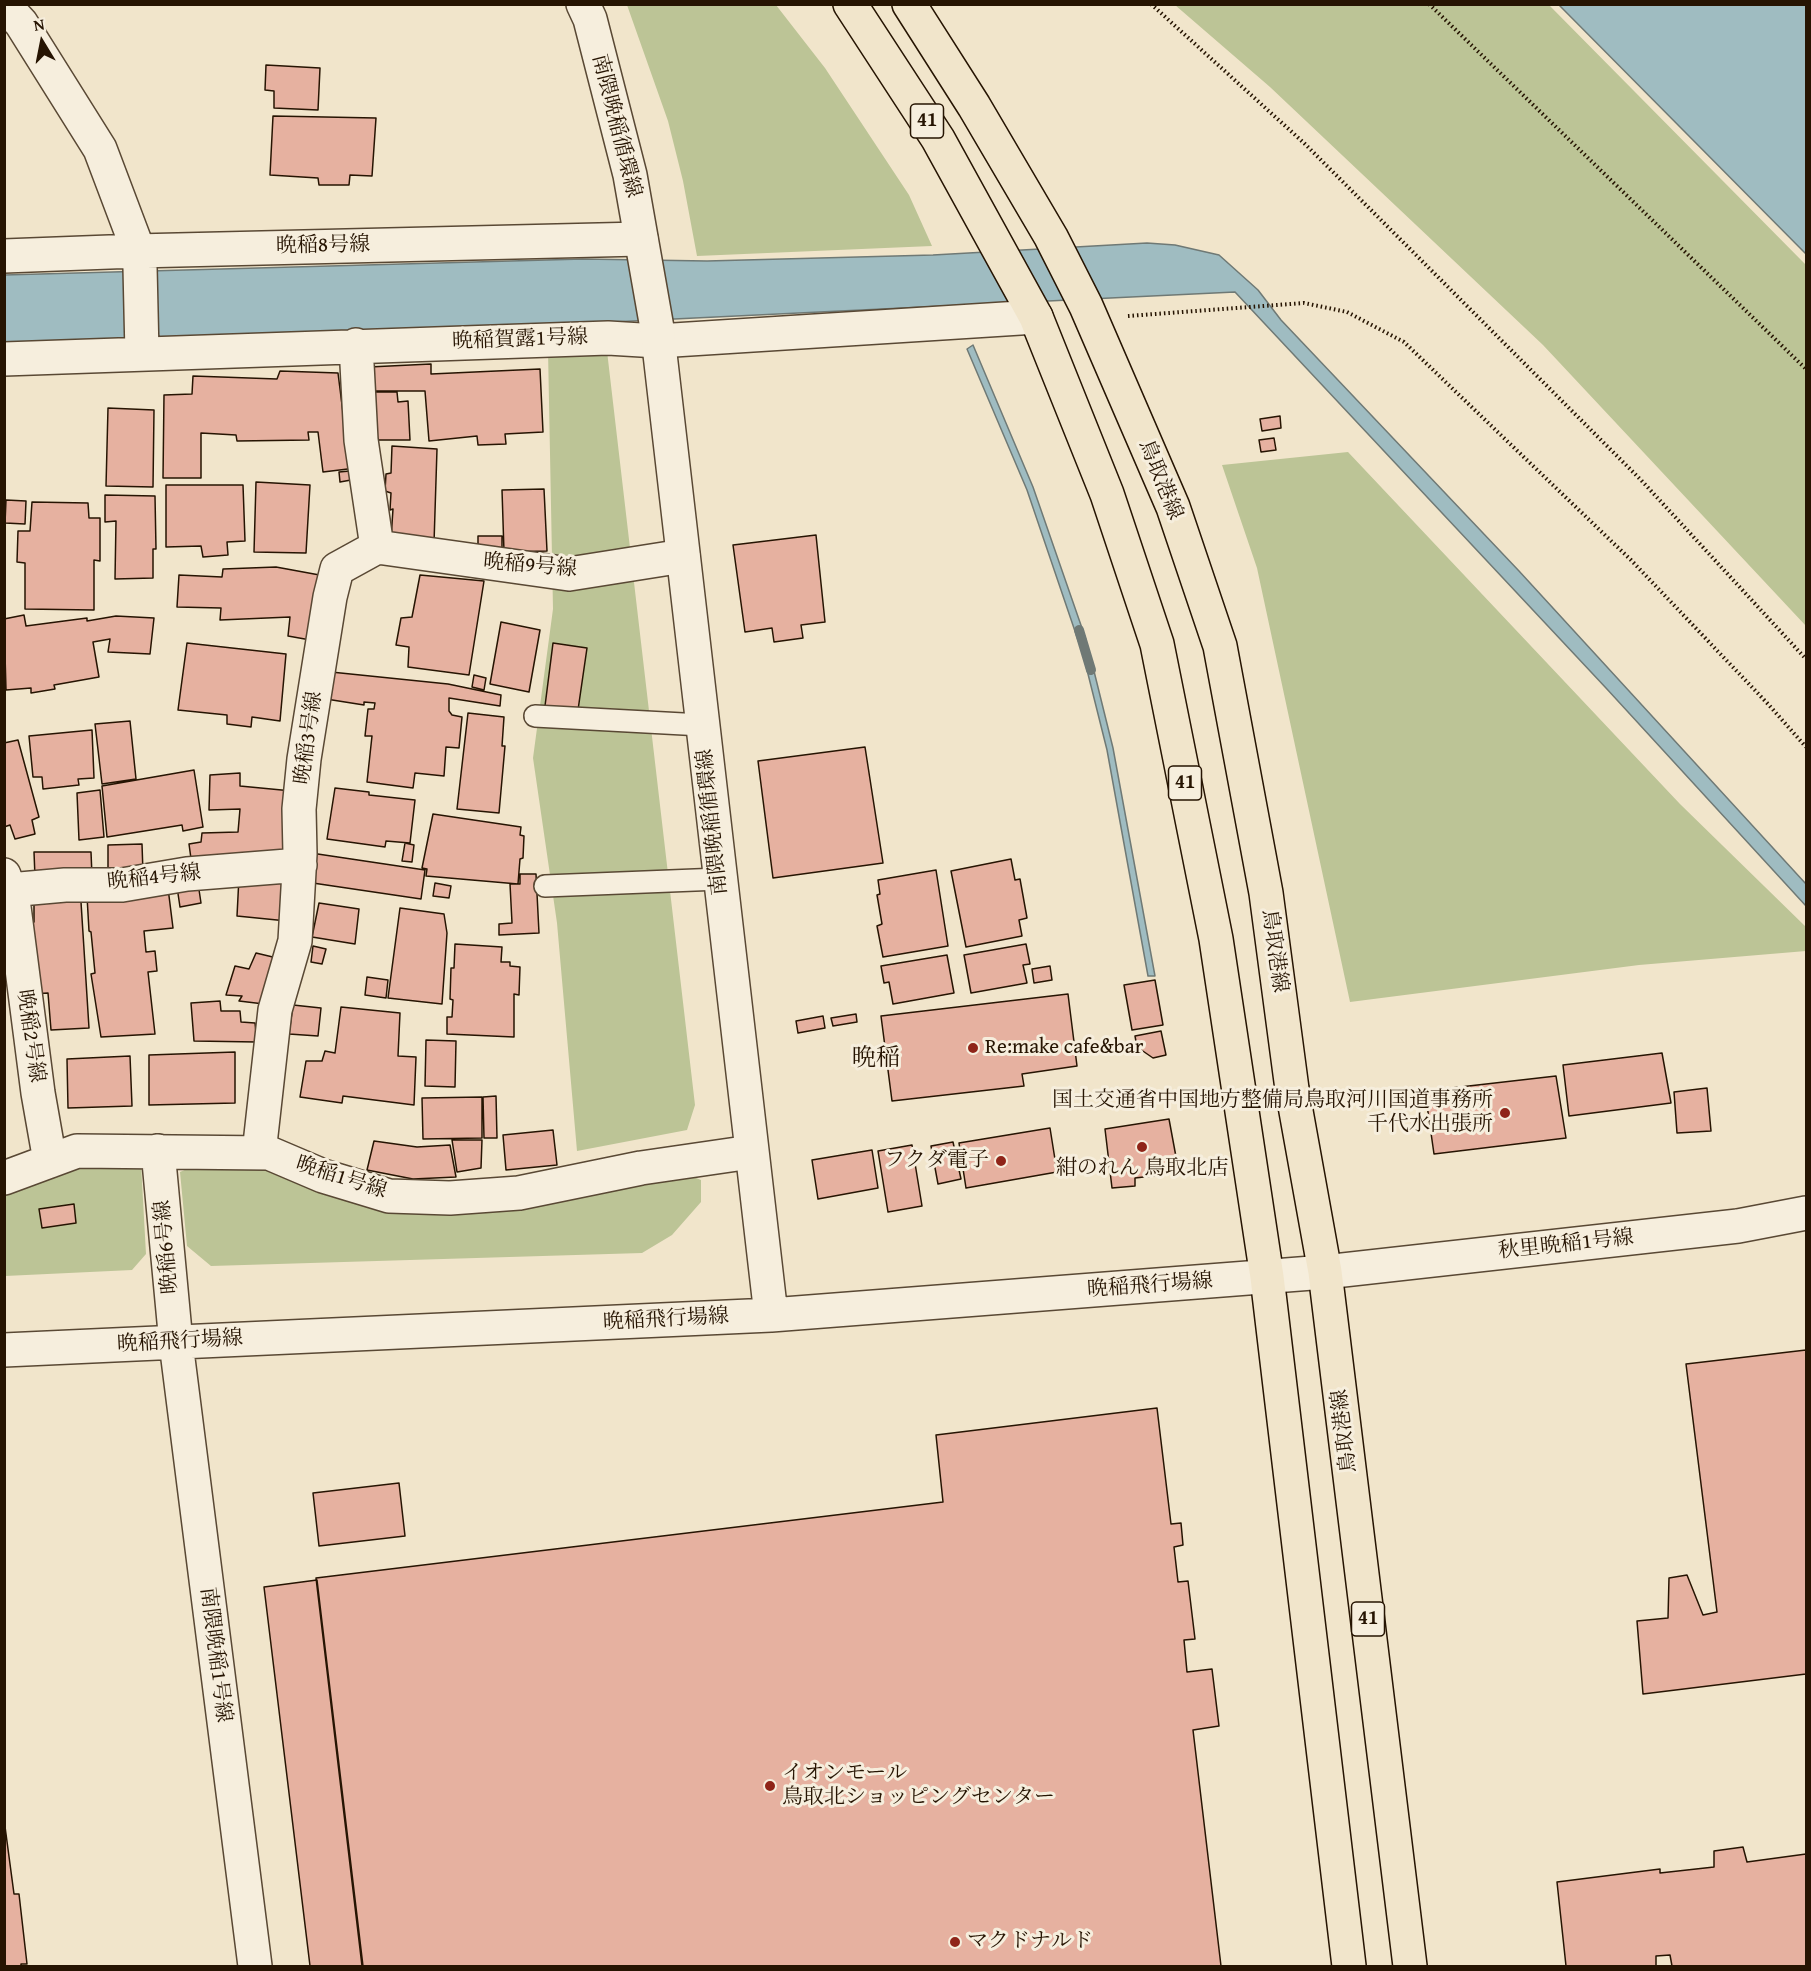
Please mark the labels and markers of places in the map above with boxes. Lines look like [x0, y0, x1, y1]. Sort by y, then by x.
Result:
place label: Re:make cafe&bar [985, 1035, 1143, 1061]
marker: Re:make cafe&bar [966, 1041, 980, 1055]
place label: 国土交通省中国地方整備局鳥取河川国道事務所 千代水出張所 [1052, 1088, 1493, 1138]
marker: 国土交通省中国地方整備局鳥取河川国道事務所 千代水出張所 [1498, 1106, 1512, 1120]
marker: 紺のれん 鳥取北店 [1135, 1140, 1149, 1154]
place label: フクダ電子 [884, 1148, 989, 1174]
marker: フクダ電子 [994, 1154, 1008, 1168]
place label: 紺のれん 鳥取北店 [1056, 1156, 1228, 1182]
place label: イオンモール 鳥取北ショッピングセンター [782, 1761, 1055, 1811]
marker: イオンモール 鳥取北ショッピングセンター [763, 1779, 777, 1793]
place label: マクドナルド [967, 1929, 1093, 1955]
marker: マクドナルド [948, 1935, 962, 1949]

